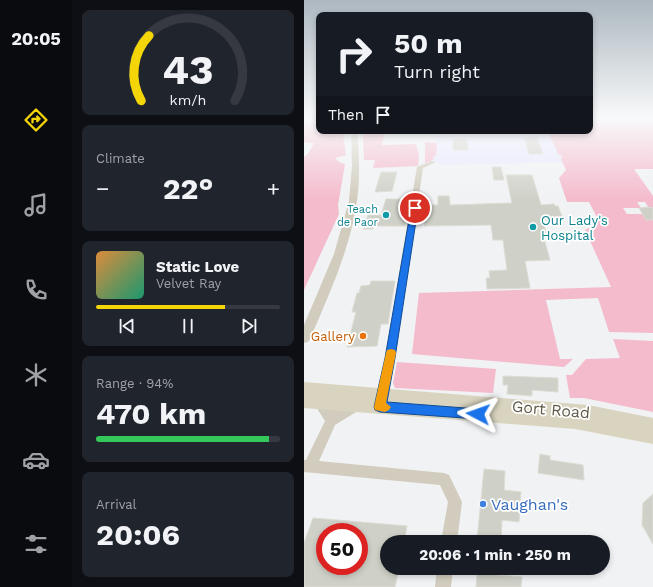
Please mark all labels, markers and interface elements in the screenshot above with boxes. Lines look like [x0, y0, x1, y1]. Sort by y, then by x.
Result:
text: 50 m [394, 27, 463, 60]
text: 20:05 [11, 28, 61, 49]
icon: right [328, 28, 380, 80]
text: 43 [162, 45, 214, 94]
text: Turn right [394, 61, 480, 82]
text: km/h [170, 91, 206, 107]
icon: arrive [372, 104, 394, 126]
icon: directions [22, 106, 50, 134]
text: Then [328, 106, 364, 124]
text: Climate [96, 151, 145, 166]
text: 22° [163, 171, 213, 206]
text: − [96, 176, 109, 201]
text: + [267, 176, 280, 201]
icon: music [22, 191, 50, 219]
pin [398, 191, 432, 225]
icon: arrive [404, 197, 426, 219]
place label: Teach de Paor [337, 203, 378, 229]
marker: Teach de Paor [381, 210, 391, 220]
place label: Our Lady's Hospital [541, 213, 608, 243]
marker: Our Lady's Hospital [528, 222, 538, 232]
text: Static Love [156, 258, 239, 276]
icon: phone [22, 276, 50, 304]
text: Velvet Ray [156, 276, 221, 291]
icon: previous [116, 315, 138, 337]
icon: pause [177, 315, 199, 337]
icon: next [238, 315, 260, 337]
place label: Gallery [311, 329, 355, 344]
marker: Gallery [358, 331, 368, 341]
icon: climate [22, 361, 50, 389]
text: Range · 94% [96, 376, 173, 391]
position arrow [457, 393, 499, 435]
text: 470 km [96, 396, 206, 431]
street label: Gort Road [511, 397, 591, 422]
icon: car [22, 446, 50, 474]
place label: Vaughan's [491, 495, 568, 514]
text: Arrival [96, 497, 137, 512]
marker: Vaughan's [478, 499, 488, 509]
text: 20:06 [96, 517, 180, 552]
speed limit sign: 50 [316, 523, 368, 575]
icon: filters [22, 530, 50, 558]
text: 20:06 · 1 min · 250 m [419, 546, 571, 564]

